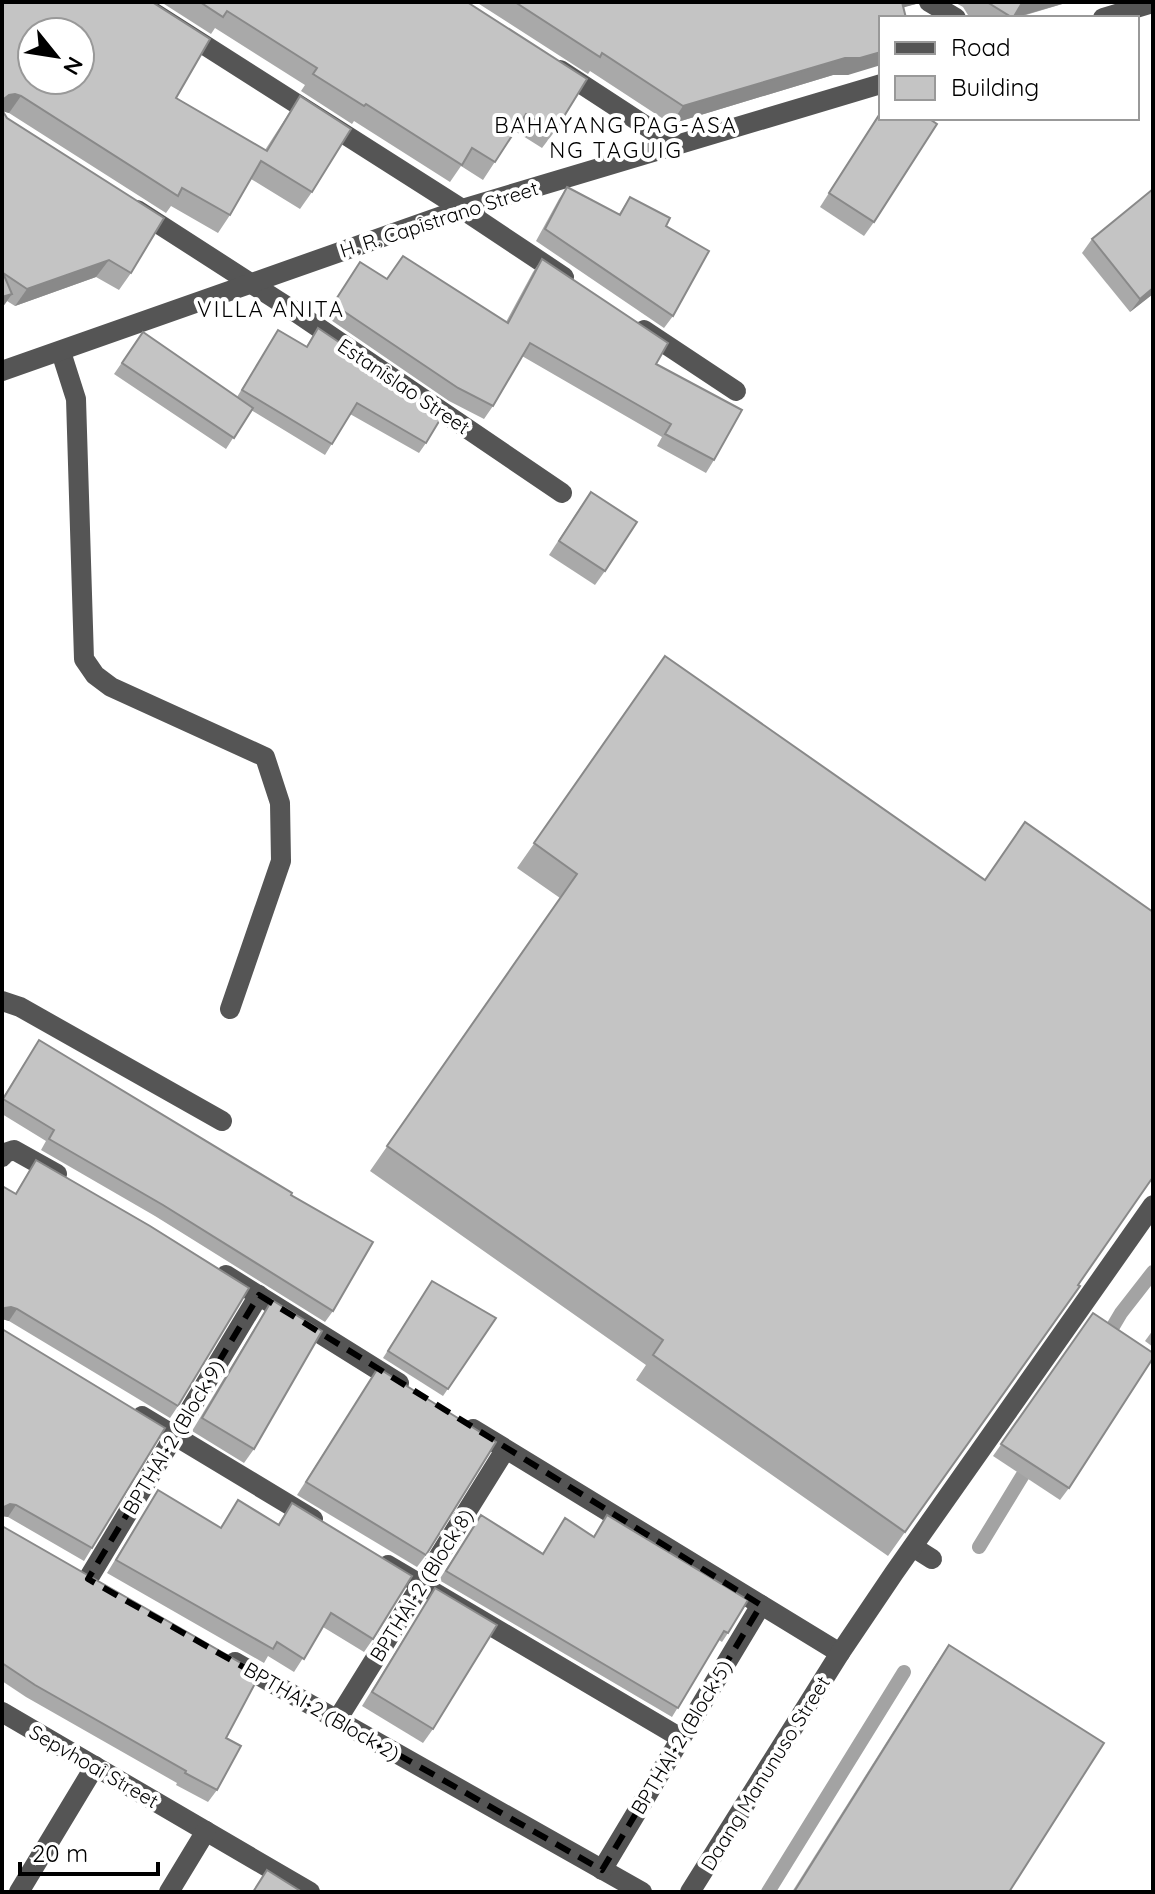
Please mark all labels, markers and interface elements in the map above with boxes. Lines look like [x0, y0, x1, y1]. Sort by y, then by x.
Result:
north arrow [16, 16, 96, 96]
legend [879, 16, 1139, 120]
text: Road [951, 32, 1011, 62]
text: N [57, 52, 89, 80]
text: Building [951, 72, 1039, 102]
district label: BAHAYANG PAG-ASA NG TAGUIG [494, 111, 738, 164]
street label: H. R. Capistrano Street [337, 175, 542, 263]
district label: VILLA ANITA [197, 295, 345, 323]
street label: Estanislao Street [333, 333, 475, 439]
street label: BPTHAI-2 (Block 9) [117, 1355, 229, 1519]
street label: BPTHAI-2 (Block 8) [364, 1504, 478, 1666]
street label: BPTHAI-2 (Block 5) [625, 1655, 737, 1819]
street label: BPTHAI-2 (Block 2) [240, 1656, 404, 1766]
street label: Daang Manunuso Street [695, 1671, 835, 1875]
street label: Sepvhoai Street [25, 1719, 163, 1813]
scale bar [20, 1826, 158, 1876]
text: 20 m [32, 1838, 88, 1868]

